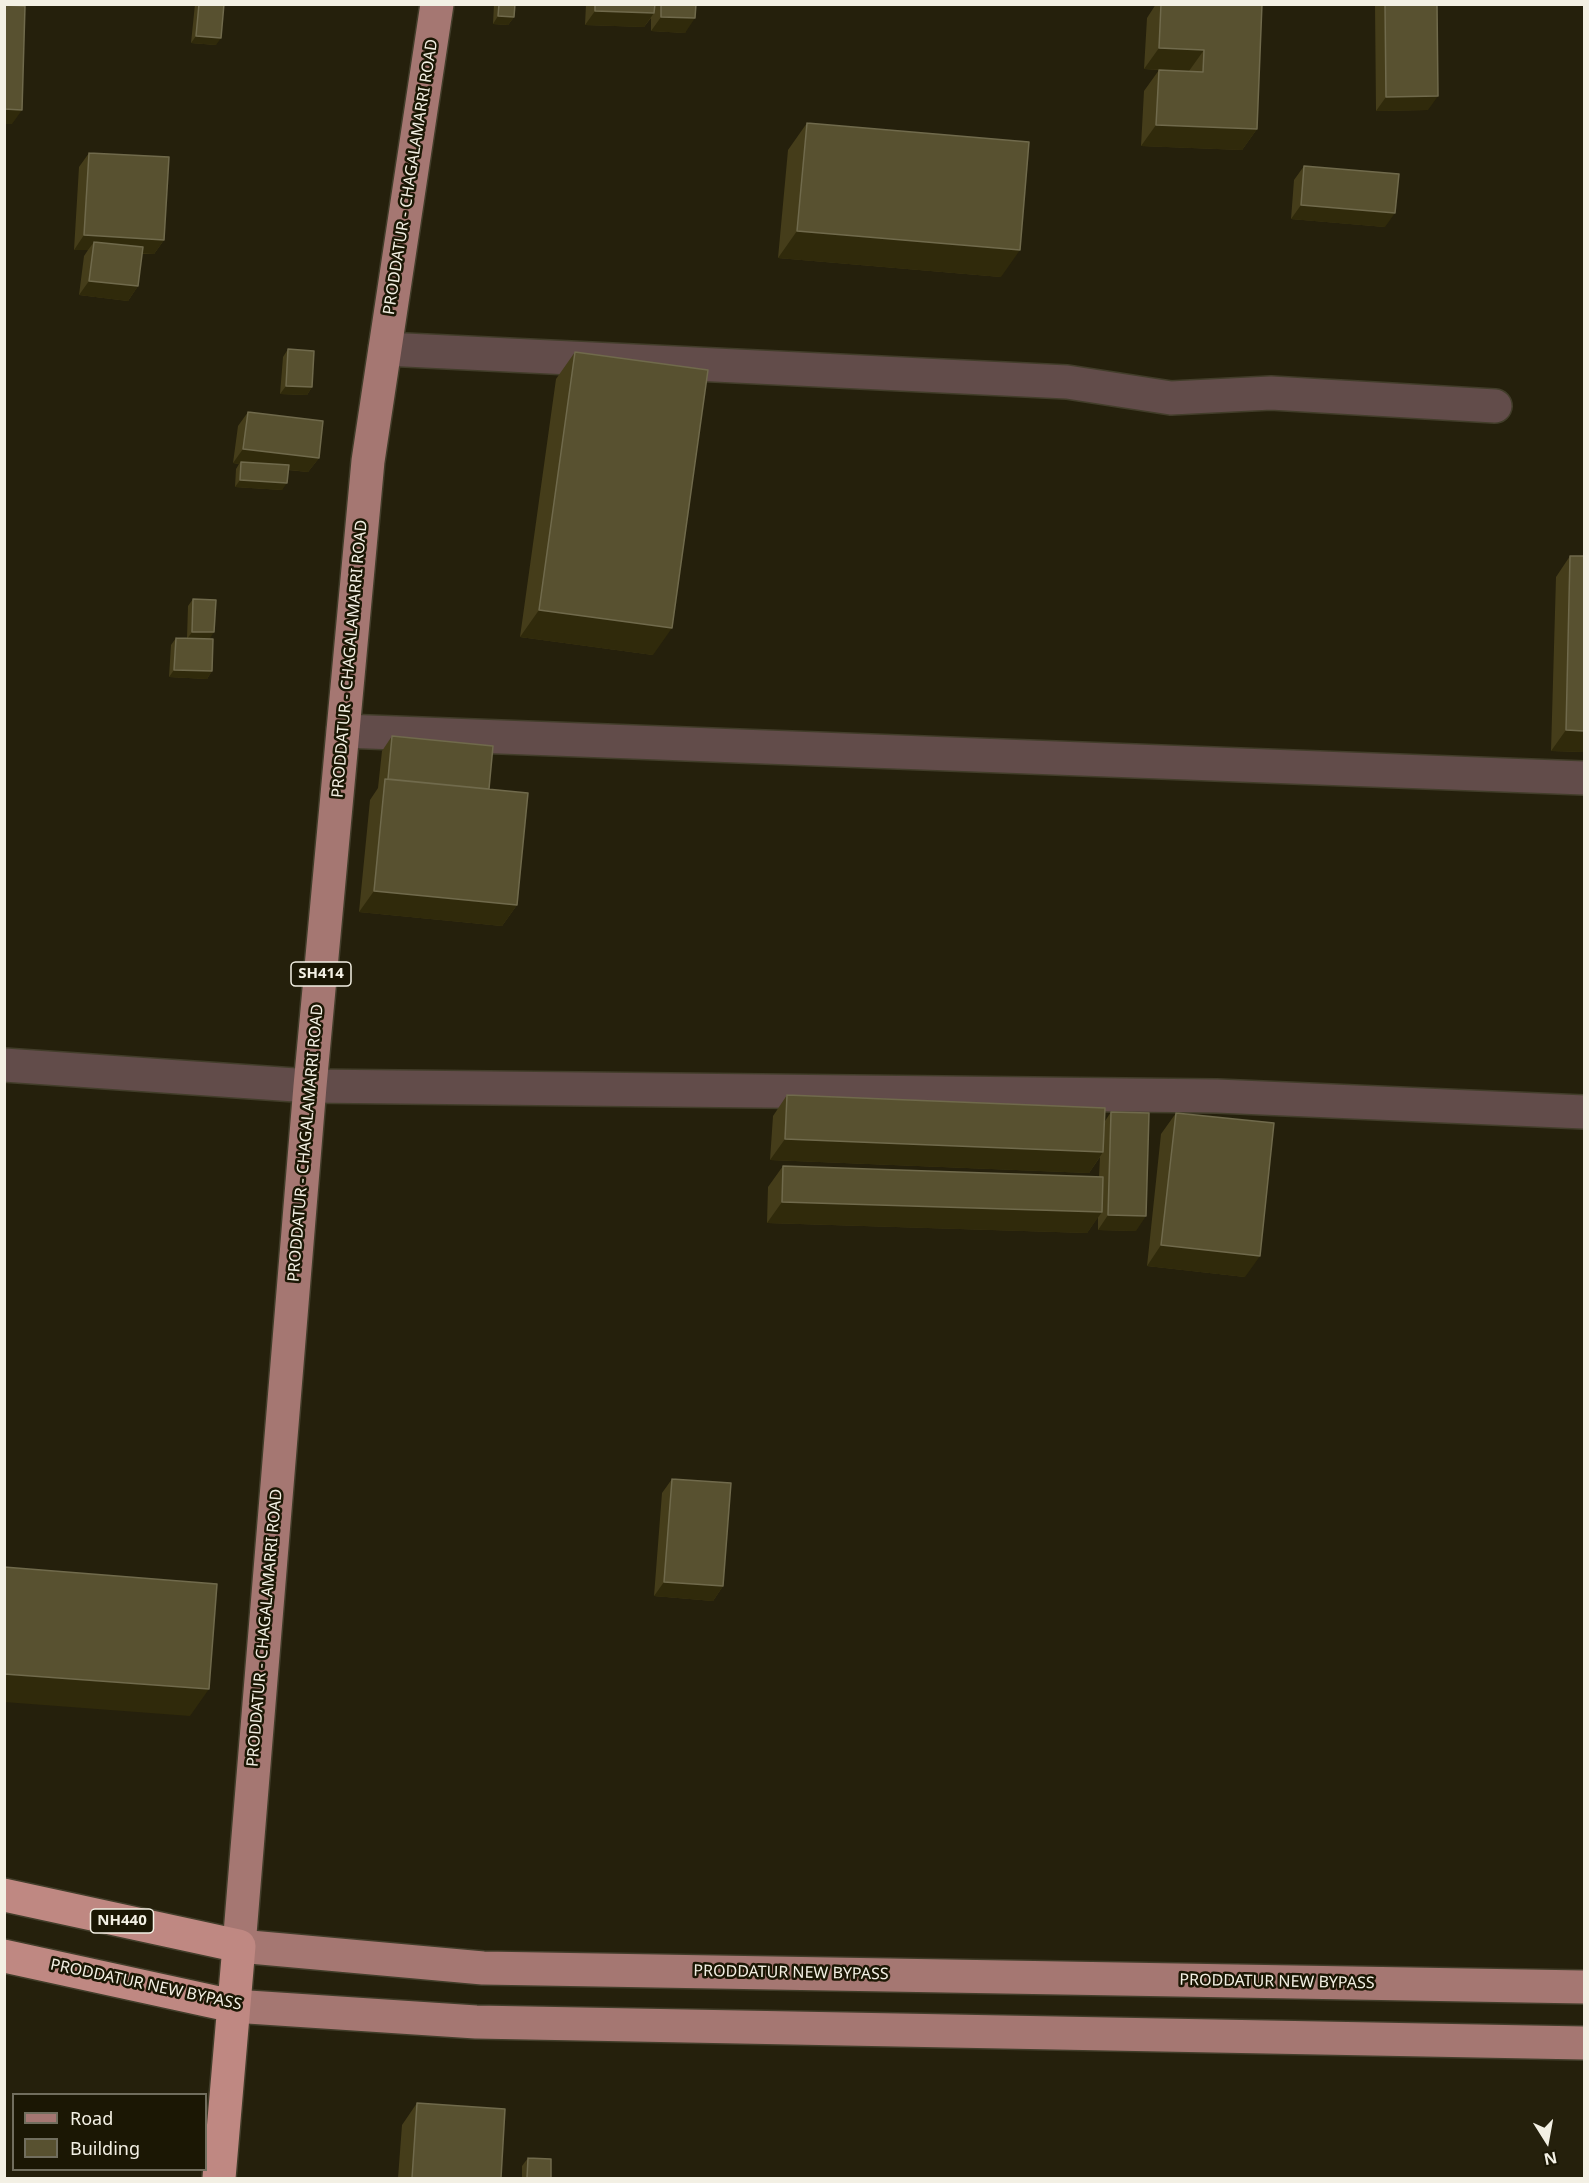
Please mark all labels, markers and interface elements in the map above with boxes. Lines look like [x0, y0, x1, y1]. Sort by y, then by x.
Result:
street label: PRODDATUR - CHAGALAMARRI ROAD [380, 38, 442, 316]
street label: PRODDATUR - CHAGALAMARRI ROAD [328, 519, 372, 799]
road number: SH414 [291, 962, 351, 986]
street label: PRODDATUR - CHAGALAMARRI ROAD [284, 1003, 328, 1283]
street label: PRODDATUR - CHAGALAMARRI ROAD [243, 1488, 287, 1768]
road number: NH440 [90, 1909, 154, 1933]
street label: PRODDATUR NEW BYPASS [49, 1955, 243, 2015]
street label: PRODDATUR NEW BYPASS [693, 1962, 889, 1984]
street label: PRODDATUR NEW BYPASS [1179, 1971, 1375, 1993]
legend [12, 2093, 207, 2171]
text: Road [70, 2106, 113, 2130]
north arrow [1517, 2111, 1577, 2171]
text: Building [70, 2136, 140, 2160]
text: N [1542, 2147, 1559, 2171]

